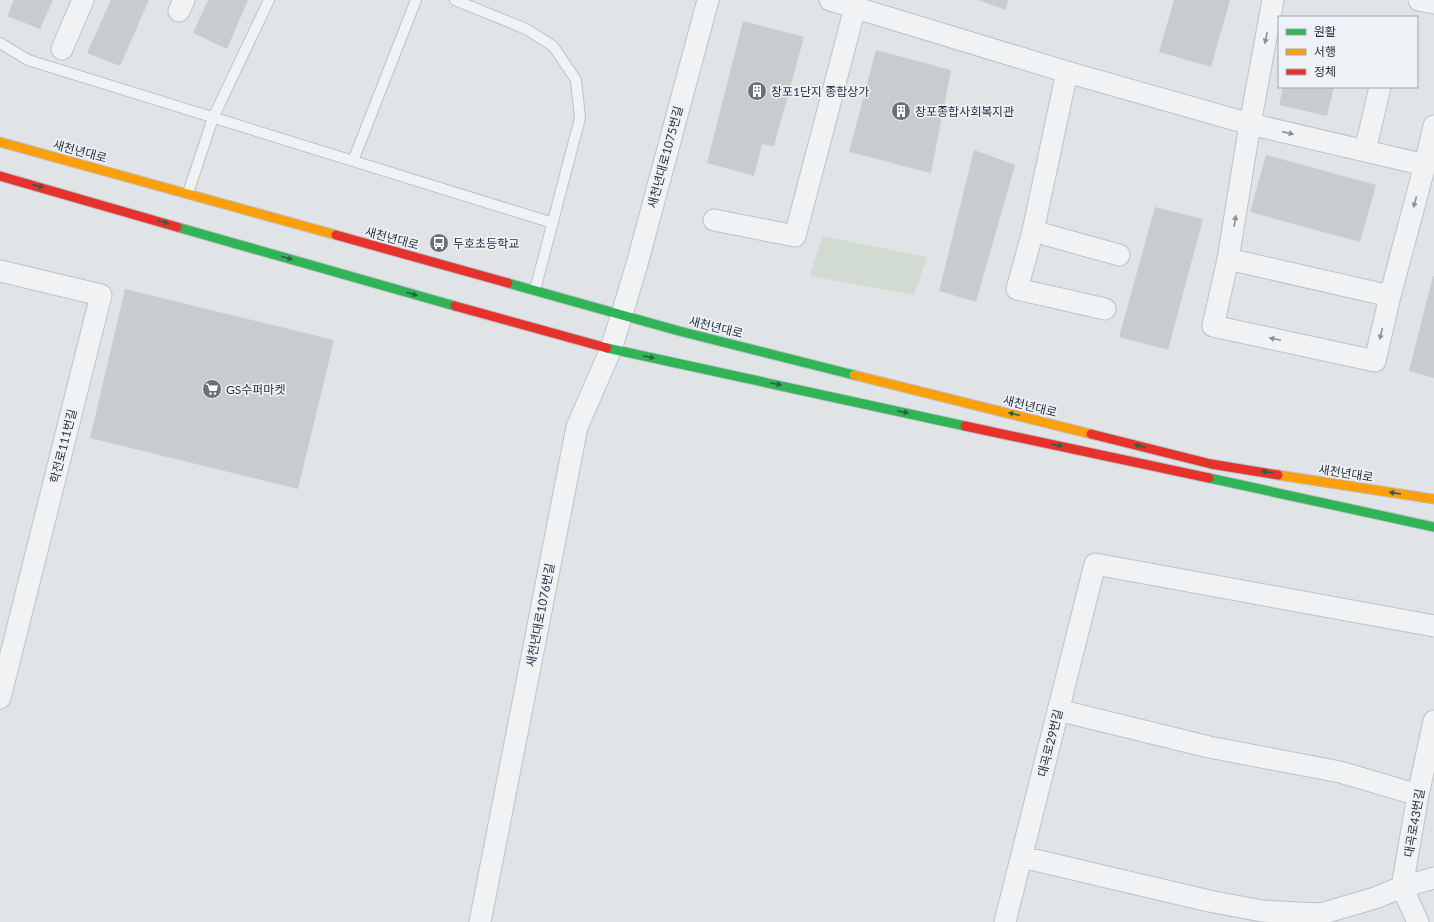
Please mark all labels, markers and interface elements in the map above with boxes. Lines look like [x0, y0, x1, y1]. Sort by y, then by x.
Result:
legend [1278, 16, 1418, 88]
text: 원활 [1314, 24, 1336, 39]
one-way arrow [1263, 32, 1269, 44]
text: 서행 [1314, 44, 1336, 59]
text: 정체 [1314, 64, 1336, 79]
building icon: 창포1단지 종합상가 [746, 80, 768, 102]
place label: 창포1단지 종합상가 [771, 84, 869, 99]
building icon: 창포종합사회복지관 [890, 100, 912, 122]
street label: 새천년대로1075번길 [644, 104, 686, 210]
place label: 창포종합사회복지관 [915, 104, 1014, 119]
one-way arrow [1282, 130, 1294, 136]
street label: 새천년대로 [51, 137, 109, 165]
one-way arrow [32, 183, 44, 189]
one-way arrow [1412, 197, 1418, 209]
one-way arrow [1232, 214, 1238, 227]
one-way arrow [157, 219, 169, 225]
street label: 새천년대로 [363, 224, 421, 252]
bus stop icon: 두호초등학교 [428, 232, 450, 254]
place label: 두호초등학교 [453, 236, 519, 251]
one-way arrow [282, 255, 294, 261]
one-way arrow [407, 291, 419, 297]
street label: 새천년대로 [687, 313, 745, 341]
one-way arrow [1378, 328, 1384, 341]
one-way arrow [1269, 335, 1281, 341]
one-way arrow [643, 354, 655, 360]
supermarket icon: GS수퍼마켓 [201, 378, 223, 400]
place label: GS수퍼마켓 [226, 382, 285, 397]
one-way arrow [770, 382, 782, 388]
street label: 새천년대로 [1001, 392, 1059, 420]
street label: 학전로111번길 [47, 407, 79, 485]
one-way arrow [897, 409, 909, 415]
one-way arrow [1008, 411, 1020, 417]
one-way arrow [1051, 443, 1064, 449]
one-way arrow [1134, 443, 1146, 449]
street label: 새천년대로 [1318, 461, 1374, 485]
one-way arrow [1261, 469, 1273, 475]
one-way arrow [1389, 490, 1402, 496]
street label: 새천년대로1076번길 [523, 562, 557, 668]
street label: 대곡로29번길 [1034, 708, 1066, 778]
street label: 대곡로43번길 [1401, 788, 1427, 858]

